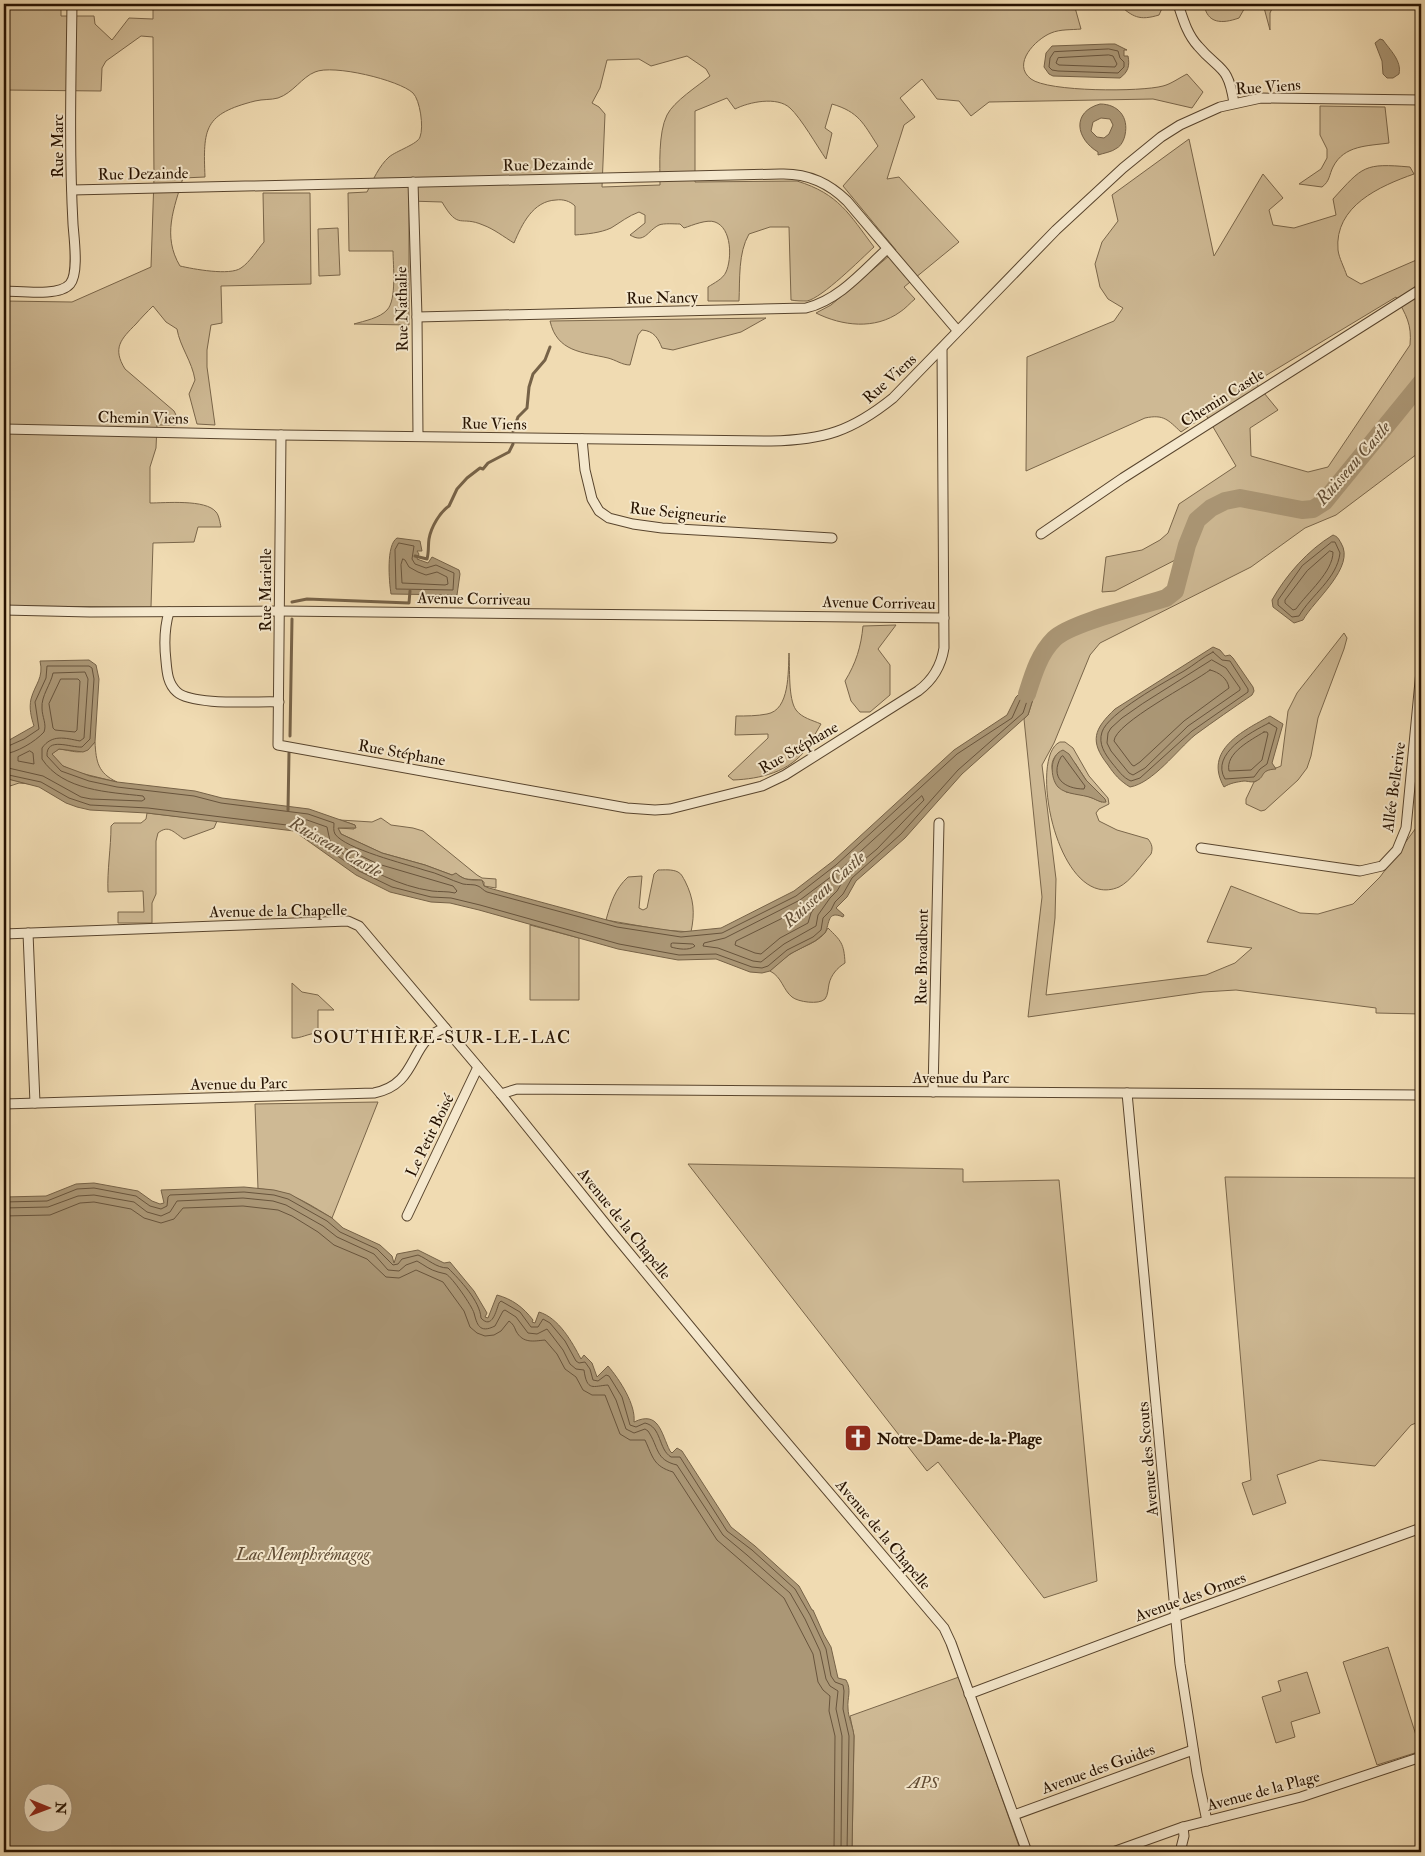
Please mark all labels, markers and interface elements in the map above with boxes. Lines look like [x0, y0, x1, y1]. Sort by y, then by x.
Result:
street label: Rue Viens [1235, 75, 1301, 99]
street label: Rue Marc [48, 113, 68, 178]
street label: Rue Dezainde [503, 154, 594, 176]
street label: Rue Dezainde [98, 163, 189, 185]
street label: Rue Nathalie [391, 266, 413, 352]
street label: Rue Nancy [626, 287, 699, 309]
street label: Rue Viens [859, 349, 921, 408]
street label: Chemin Castle [1177, 364, 1268, 431]
street label: Chemin Viens [97, 407, 189, 429]
street label: Rue Viens [461, 413, 527, 435]
water label: Ruisseau Castle [1310, 416, 1397, 511]
street label: Rue Seigneurie [628, 498, 728, 528]
street label: Rue Marielle [256, 548, 276, 632]
street label: Avenue Corriveau [416, 588, 531, 610]
street label: Avenue Corriveau [821, 592, 936, 614]
street label: Rue Stéphane [755, 717, 843, 779]
street label: Rue Stéphane [356, 735, 447, 772]
street label: Allée Bellerive [1378, 741, 1410, 834]
water label: Ruisseau Castle [284, 811, 387, 884]
water label: Ruisseau Castle [777, 845, 871, 933]
street label: Avenue de la Chapelle [208, 900, 347, 923]
street label: Rue Broadbent [911, 909, 933, 1005]
district label: SOUTHIÈRE-SUR-LE-LAC [313, 1026, 571, 1049]
street label: Avenue du Parc [911, 1068, 1010, 1088]
street label: Avenue du Parc [189, 1073, 288, 1095]
street label: Le Petit Boisé [401, 1090, 459, 1180]
street label: Avenue de la Chapelle [572, 1163, 676, 1284]
street label: Avenue des Scouts [1133, 1401, 1163, 1518]
church icon: Notre-Dame-de-la-Plage [843, 1423, 873, 1453]
place label: Notre-Dame-de-la-Plage [876, 1429, 1042, 1450]
street label: Avenue de la Chapelle [830, 1475, 935, 1595]
water label: Lac Memphrémagog [235, 1543, 372, 1566]
street label: Avenue des Ormes [1131, 1568, 1249, 1627]
street label: Avenue des Guides [1038, 1739, 1158, 1799]
street label: Avenue de la Plage [1204, 1766, 1322, 1816]
park label: APS [906, 1773, 940, 1793]
north arrow [22, 1784, 72, 1834]
text: N [52, 1801, 69, 1815]

